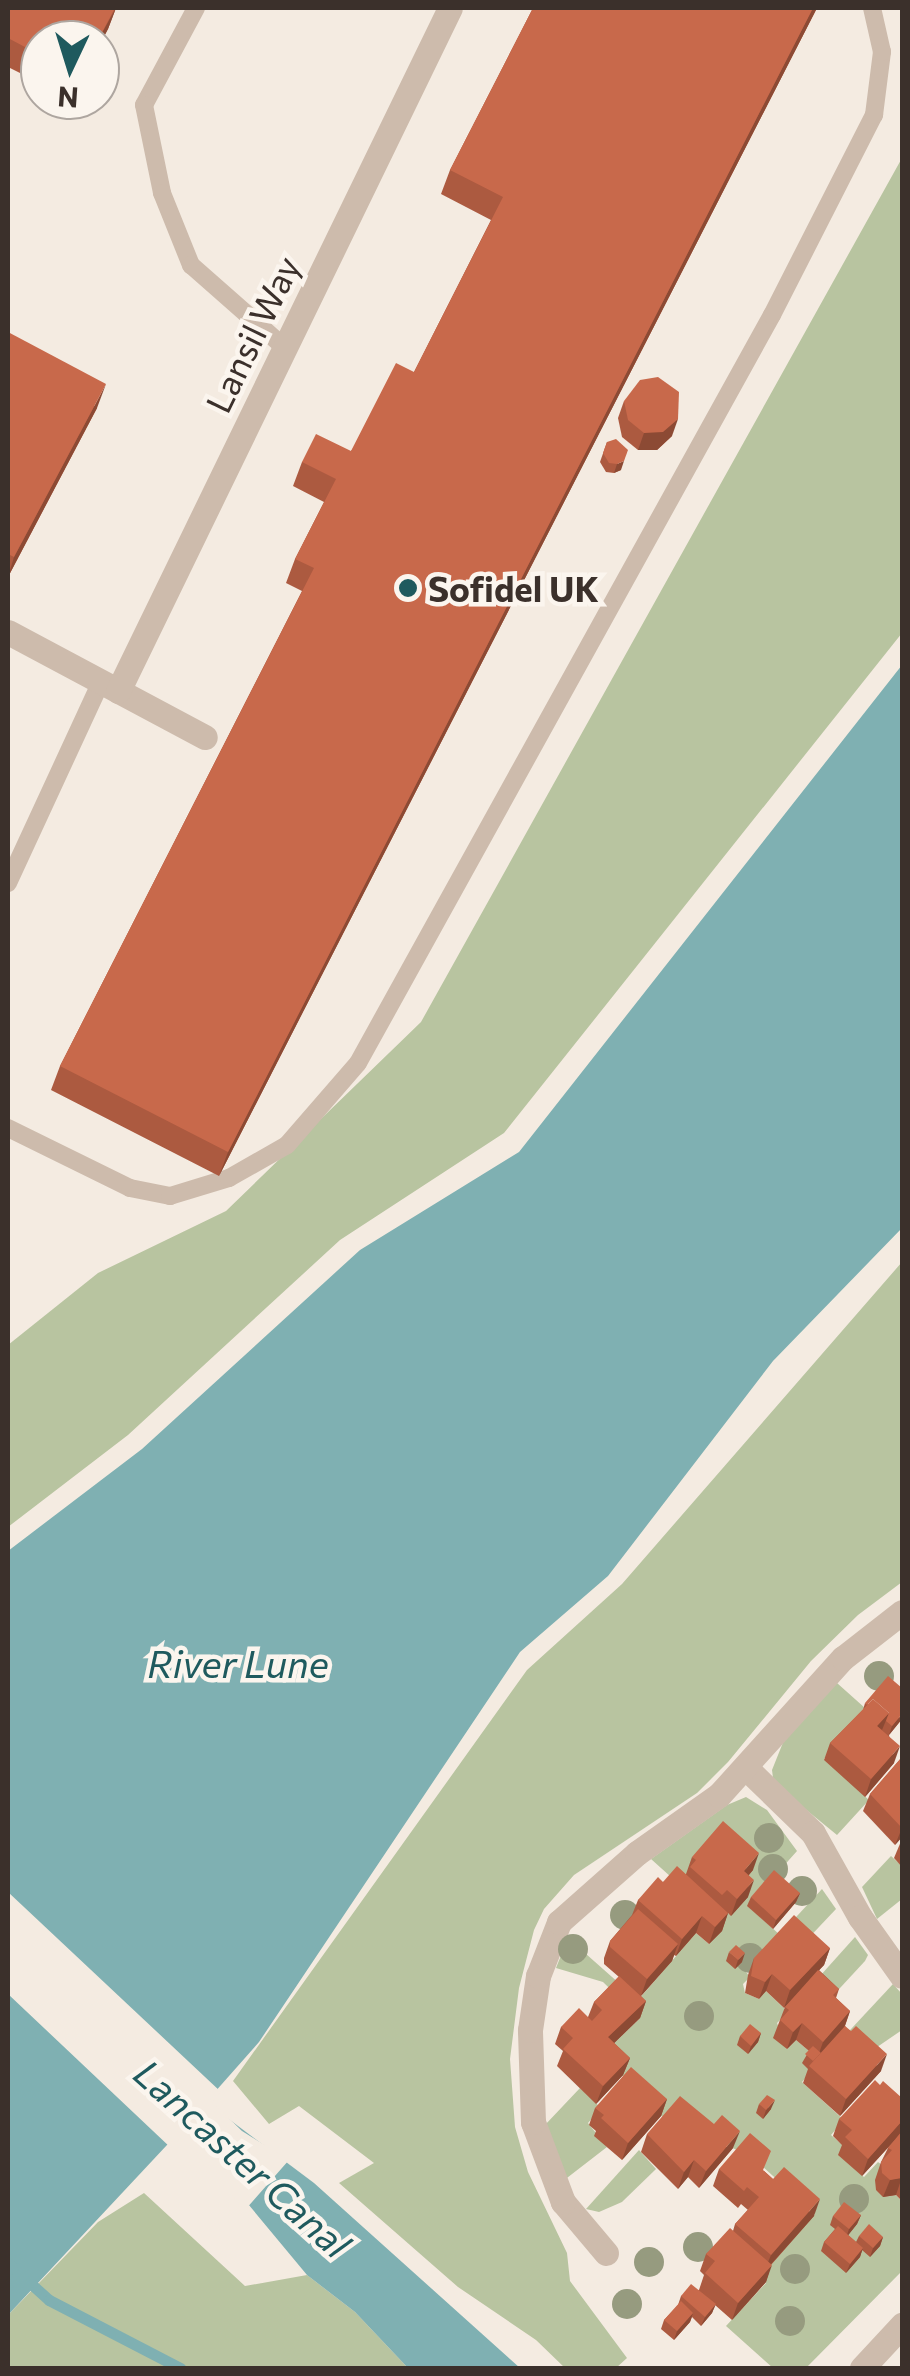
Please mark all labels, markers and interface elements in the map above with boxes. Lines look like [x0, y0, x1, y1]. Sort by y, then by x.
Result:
north arrow [20, 20, 120, 120]
text: N [56, 80, 80, 116]
street label: Lansil Way [196, 249, 308, 419]
place label: Sofidel UK [428, 567, 599, 609]
marker: Sofidel UK [397, 577, 419, 599]
water label: River Lune [147, 1640, 329, 1686]
water label: Lancaster Canal [126, 2049, 360, 2267]

